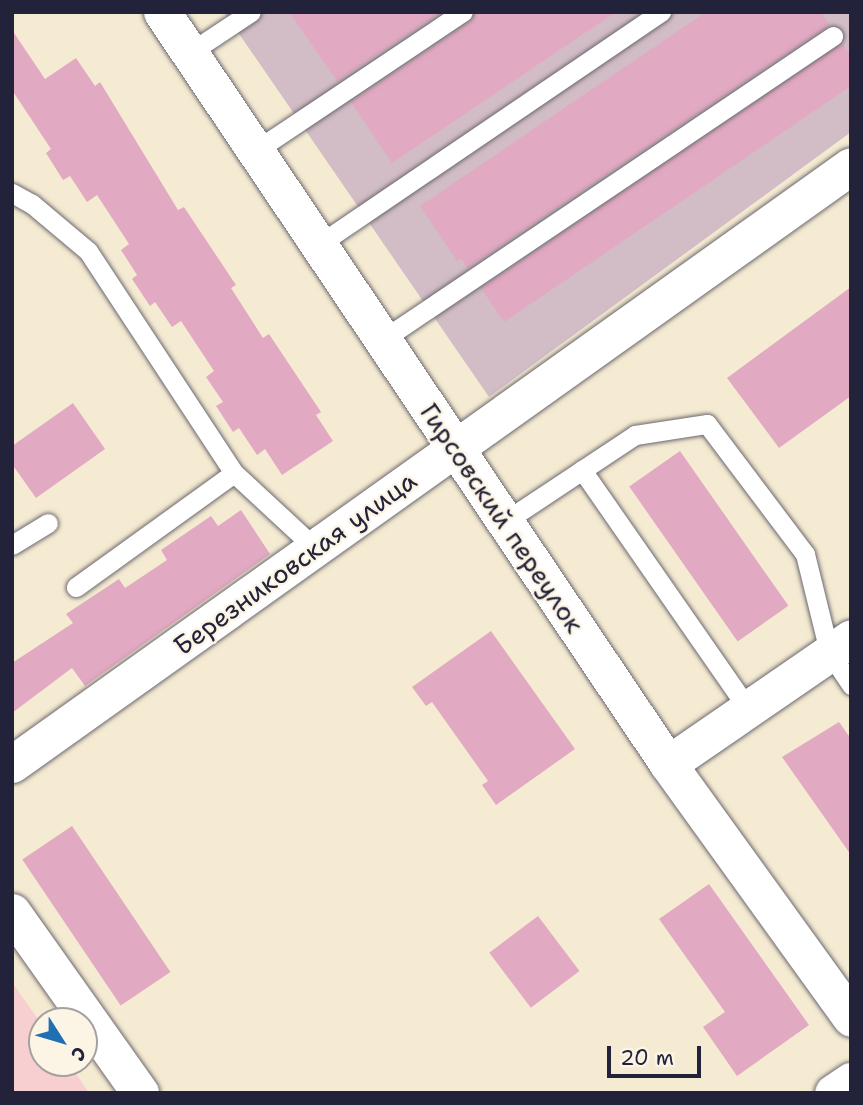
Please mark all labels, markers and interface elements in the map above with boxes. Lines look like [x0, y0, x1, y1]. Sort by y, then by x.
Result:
street label: Гирсовский переулок [413, 397, 591, 639]
street label: Березниковская улица [168, 464, 422, 662]
north arrow [28, 1007, 98, 1077]
scale bar [611, 1032, 706, 1076]
text: С [65, 1042, 92, 1066]
text: 20 m [620, 1044, 674, 1072]

